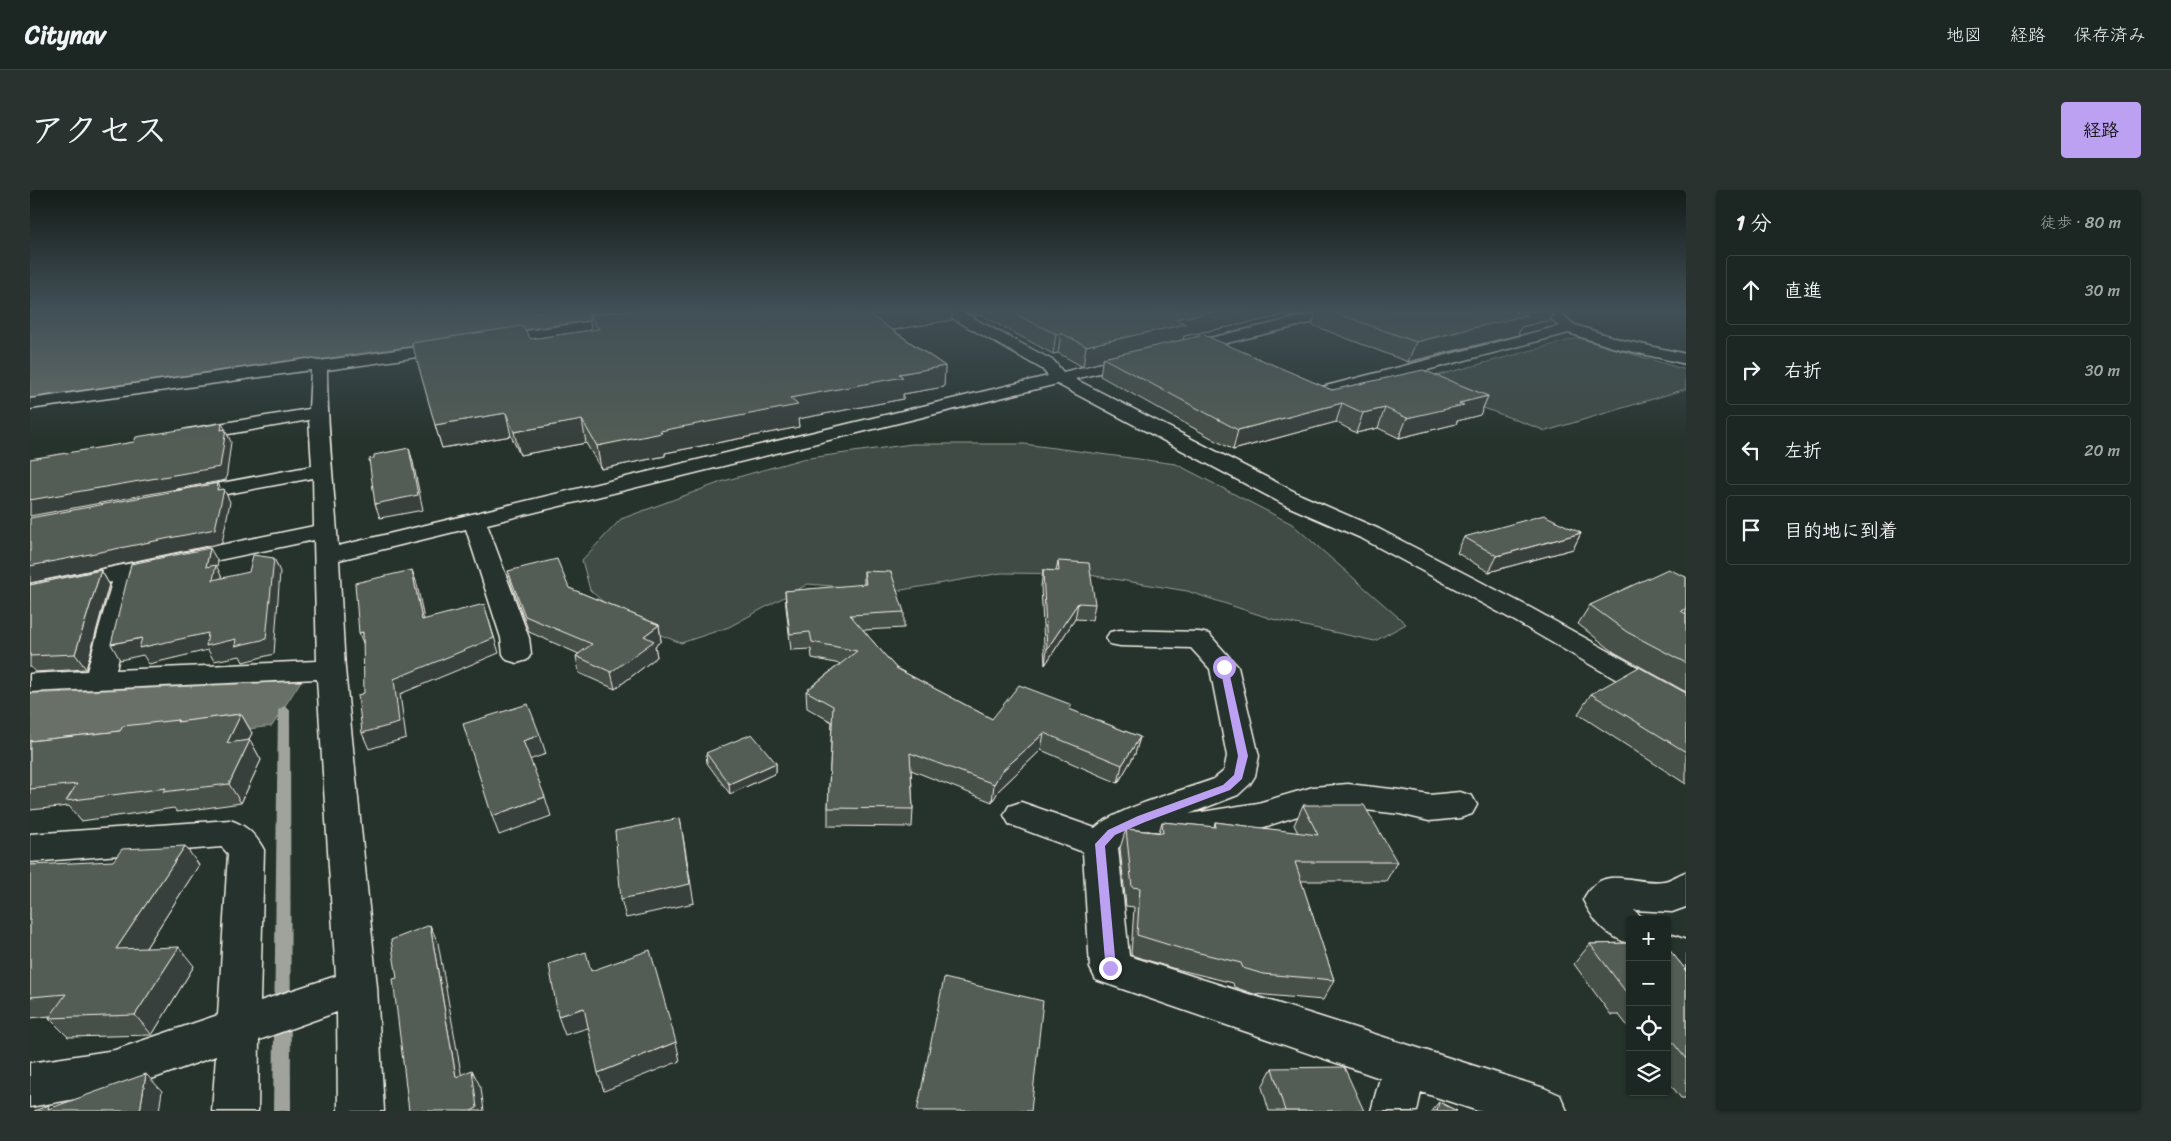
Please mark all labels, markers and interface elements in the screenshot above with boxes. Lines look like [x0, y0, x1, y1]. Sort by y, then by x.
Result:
text: Citynav [25, 14, 106, 56]
text: 地図 [1946, 19, 1982, 51]
text: 経路 [2010, 19, 2046, 51]
text: 保存済み [2074, 19, 2146, 51]
text: アクセス [30, 99, 168, 161]
button: 経路 [2061, 102, 2141, 158]
text: 1 分 [1736, 204, 1771, 242]
text: 徒歩 · 80 m [2040, 208, 2121, 237]
text: 直進 [1784, 274, 1822, 307]
icon: ahead [1737, 276, 1765, 304]
text: 30 m [2085, 276, 2120, 305]
text: 右折 [1784, 354, 1822, 387]
icon: right [1737, 356, 1765, 384]
text: 30 m [2085, 356, 2120, 385]
text: 左折 [1784, 434, 1822, 467]
icon: left [1737, 436, 1765, 464]
text: 20 m [2084, 436, 2120, 465]
text: 目的地に到着 [1784, 514, 1898, 547]
icon: arrive [1737, 516, 1765, 544]
route start [1213, 656, 1236, 679]
map controls [1626, 916, 1671, 1096]
button: + [1626, 916, 1671, 961]
route end [1099, 957, 1122, 980]
button: − [1626, 961, 1671, 1006]
button: locate [1626, 1006, 1671, 1051]
button: layers [1626, 1051, 1671, 1096]

